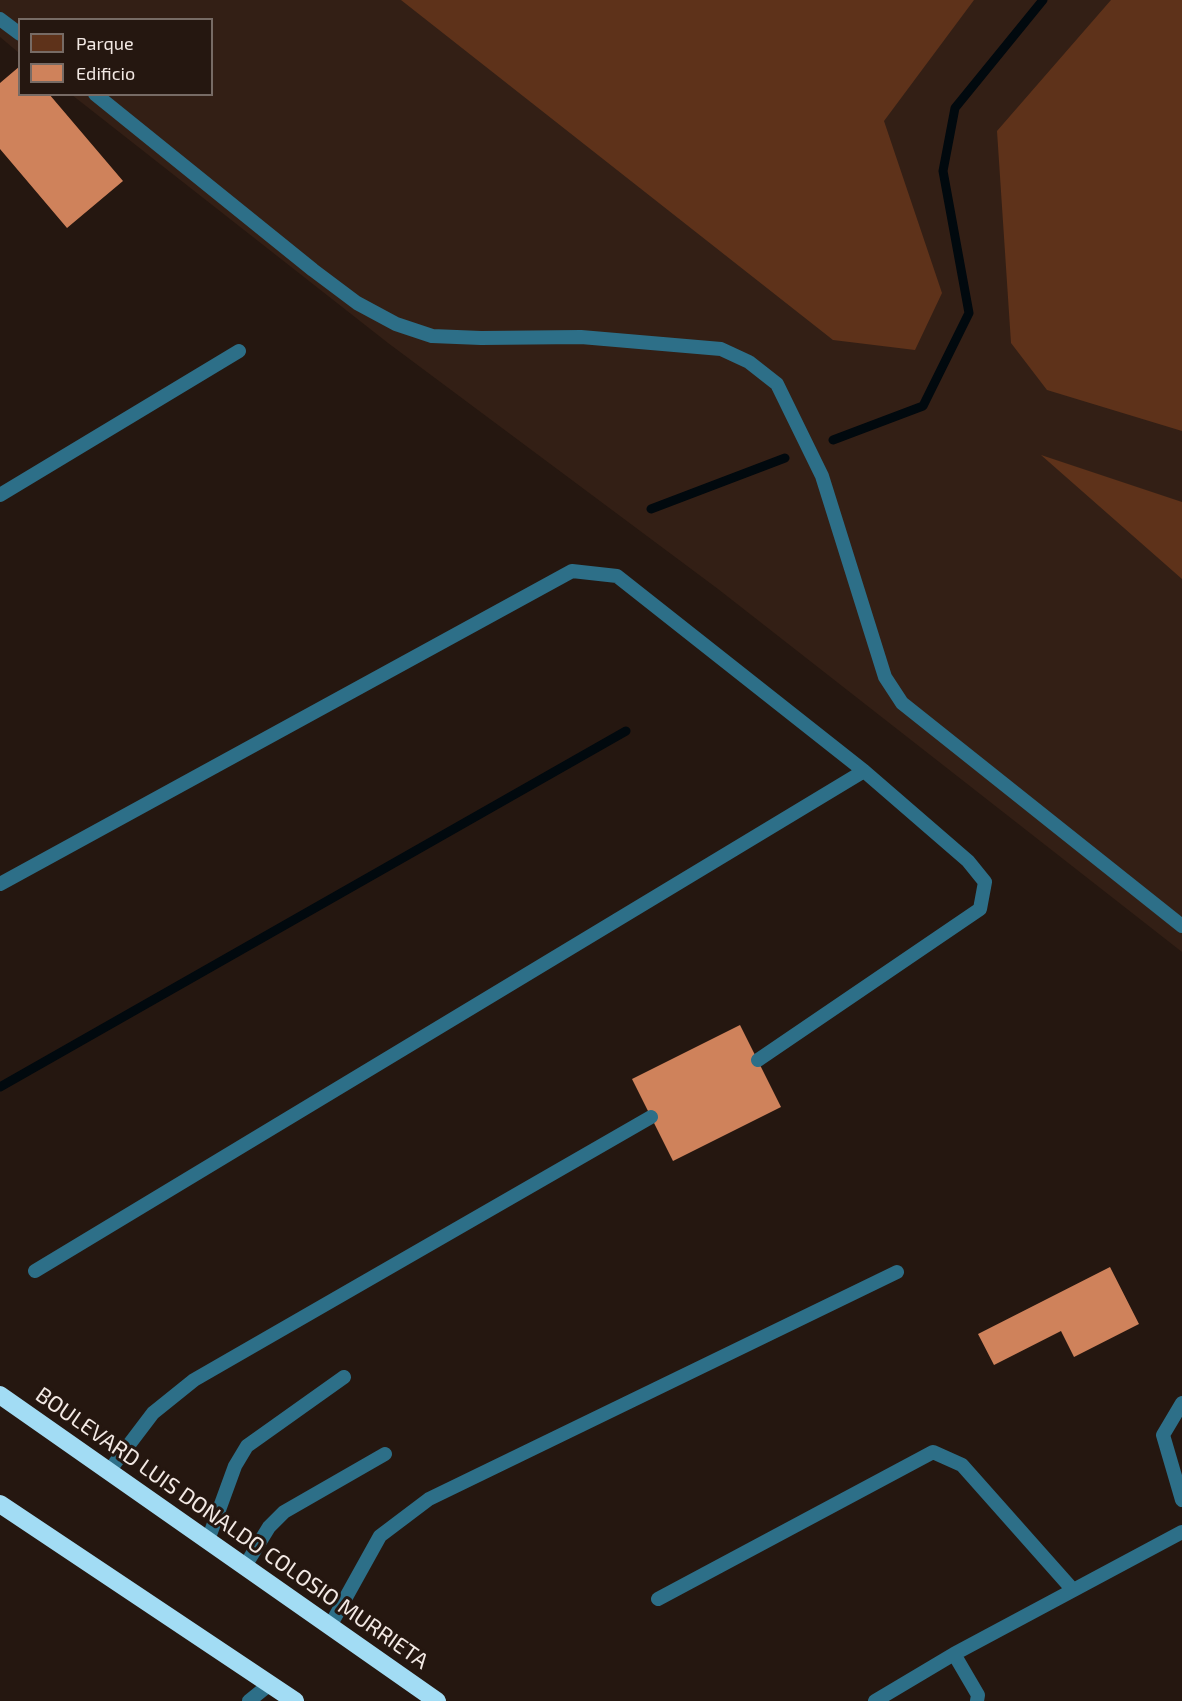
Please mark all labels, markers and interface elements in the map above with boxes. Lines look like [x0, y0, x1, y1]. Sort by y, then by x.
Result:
legend [18, 18, 213, 96]
text: Parque [76, 32, 134, 54]
text: Edificio [76, 62, 135, 84]
street label: BOULEVARD LUIS DONALDO COLOSIO MURRIETA [31, 1381, 433, 1675]

